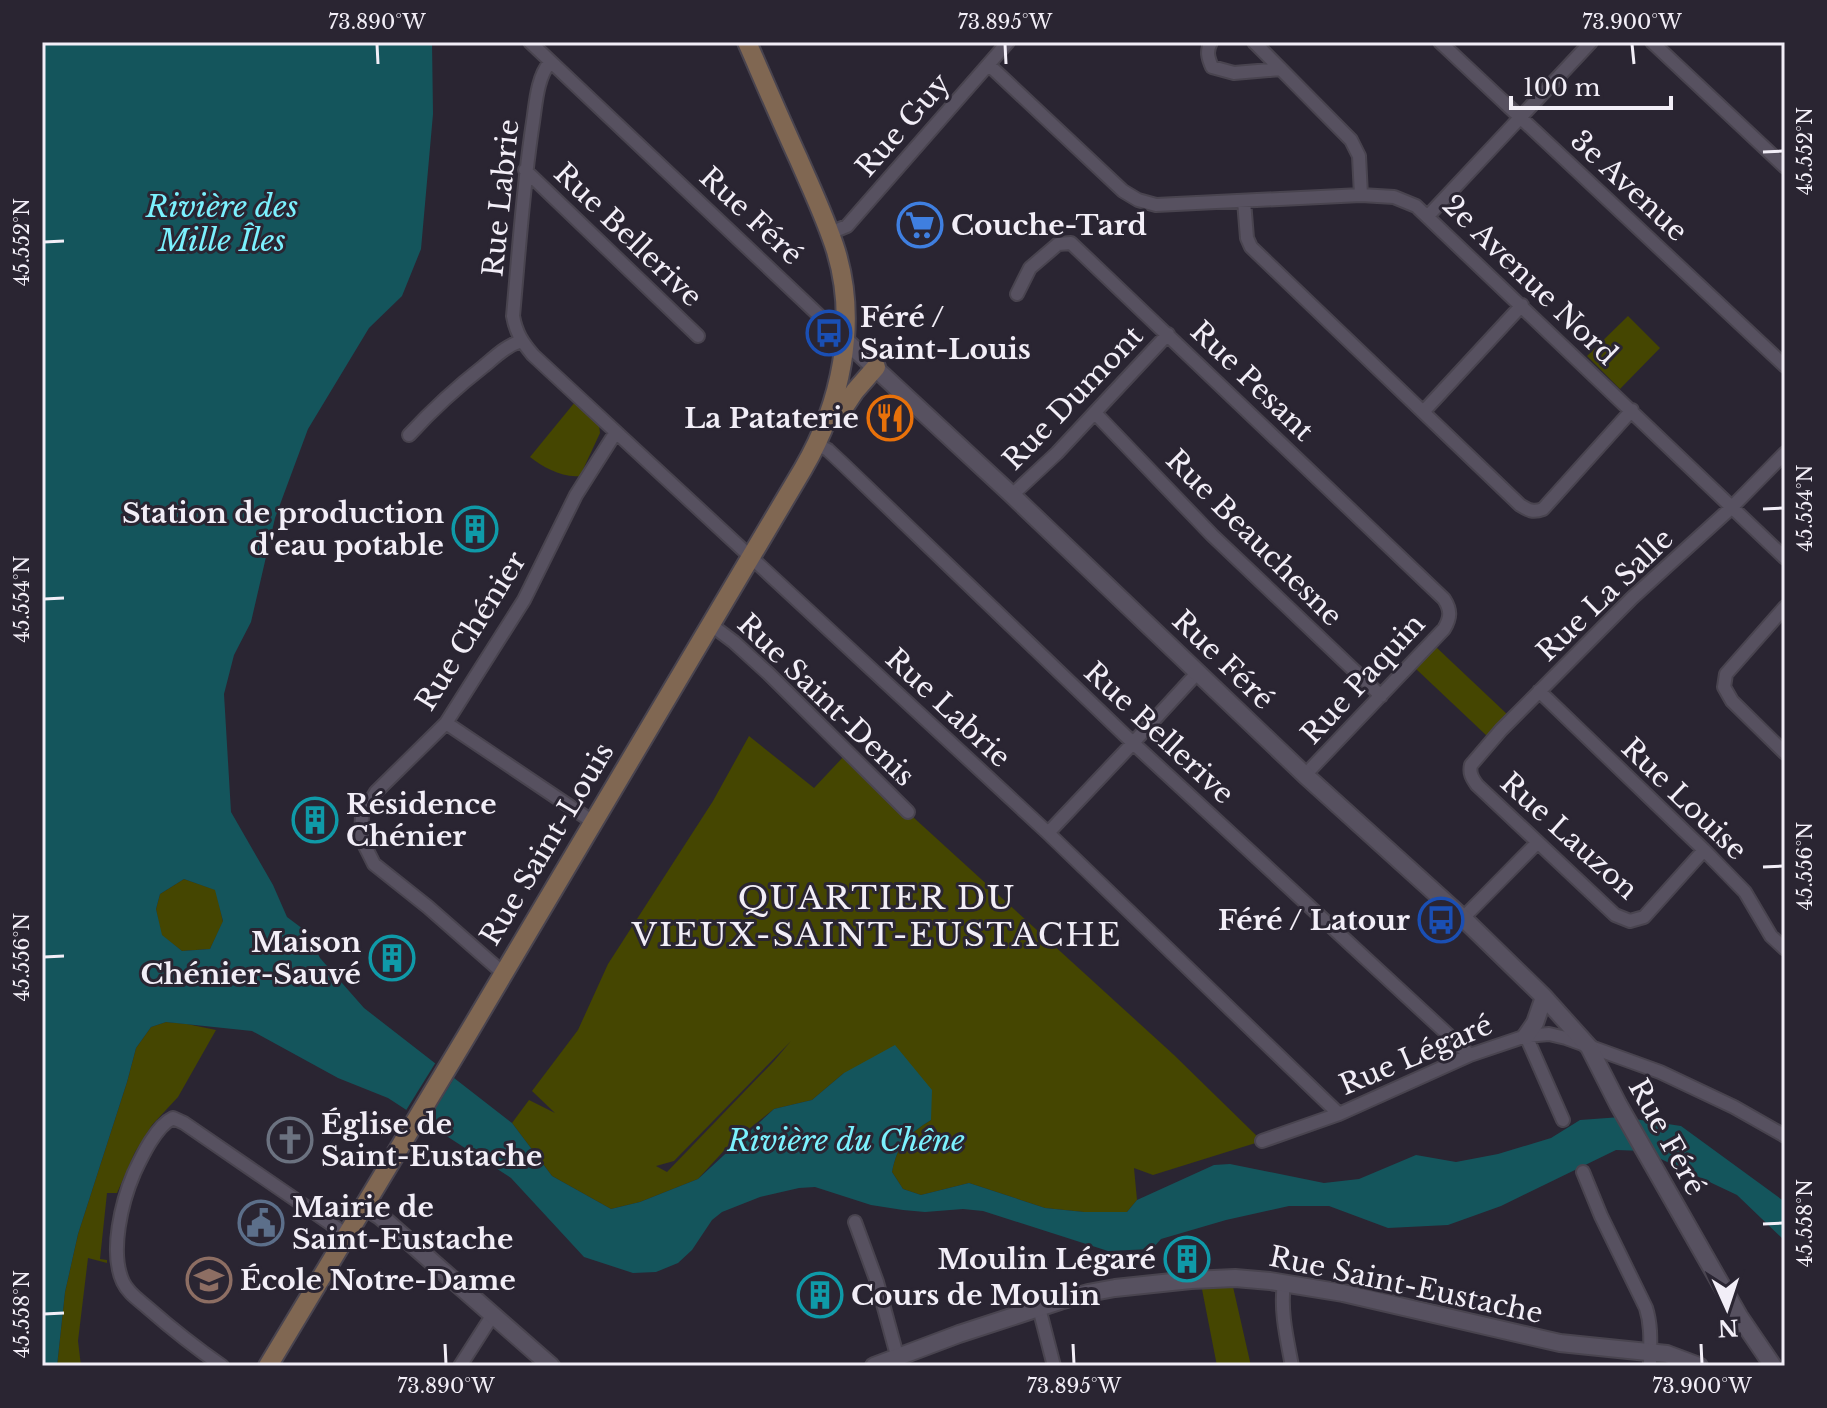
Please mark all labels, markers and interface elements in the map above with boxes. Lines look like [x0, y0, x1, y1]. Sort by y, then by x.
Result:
text: 73.890°W [328, 10, 426, 34]
text: 73.895°W [958, 10, 1053, 34]
text: 73.900°W [1582, 10, 1682, 34]
scale bar [1511, 60, 1671, 110]
street label: Rue Guy [848, 66, 958, 184]
text: 100 m [1523, 73, 1601, 102]
text: 45.552°N [1793, 107, 1817, 195]
street label: Rue Labrie [475, 118, 527, 278]
street label: 3e Avenue [1563, 123, 1695, 249]
street label: Rue Bellerive [547, 156, 709, 314]
street label: Rue Féré [692, 160, 810, 272]
water label: Rivière des Mille Îles [145, 188, 298, 259]
street label: 2e Avenue Nord [1435, 188, 1625, 372]
text: 45.552°N [10, 198, 34, 286]
supermarket icon: Couche-Tard [896, 201, 944, 249]
place label: Couche-Tard [951, 208, 1147, 243]
place label: Féré / Saint-Louis [860, 300, 1031, 367]
bus stop icon: Féré / Saint-Louis [805, 309, 853, 357]
street label: Rue Pesant [1183, 314, 1321, 449]
street label: Rue Dumont [996, 318, 1151, 477]
restaurant icon: La Pataterie [866, 394, 914, 442]
place label: La Pataterie [684, 401, 859, 436]
street label: Rue Beauchesne [1159, 443, 1349, 633]
text: 45.554°N [1793, 464, 1817, 552]
place label: Station de production d'eau potable [122, 496, 444, 563]
building icon: Station de production d'eau potable [451, 505, 499, 553]
street label: Rue La Salle [1529, 521, 1681, 669]
street label: Rue Chénier [408, 544, 534, 717]
text: 45.554°N [10, 555, 34, 643]
street label: Rue Féré [1165, 603, 1281, 717]
street label: Rue Saint-Denis [730, 607, 922, 793]
street label: Rue Paquin [1294, 607, 1432, 751]
street label: Rue Labrie [878, 641, 1018, 775]
street label: Rue Bellerive [1077, 655, 1241, 811]
street label: Rue Louise [1614, 731, 1754, 867]
street label: Rue Saint-Louis [473, 736, 621, 952]
street label: Rue Lauzon [1493, 765, 1645, 907]
place label: Résidence Chénier [346, 787, 497, 854]
building icon: Résidence Chénier [291, 796, 339, 844]
text: 45.556°N [1793, 822, 1817, 910]
district label: QUARTIER DU VIEUX-SAINT-EUSTACHE [631, 878, 1122, 955]
bus stop icon: Féré / Latour [1417, 896, 1465, 944]
place label: Féré / Latour [1218, 903, 1410, 938]
text: 45.556°N [10, 913, 34, 1001]
place label: Maison Chénier-Sauvé [141, 925, 361, 992]
building icon: Maison Chénier-Sauvé [368, 934, 416, 982]
street label: Rue Légaré [1334, 1007, 1498, 1103]
street label: Rue Féré [1621, 1073, 1713, 1201]
place label: Église de Saint-Eustache [321, 1107, 542, 1174]
church icon: Église de Saint-Eustache [266, 1116, 314, 1164]
water label: Rivière du Chêne [726, 1122, 965, 1159]
text: 45.558°N [1793, 1179, 1817, 1267]
place label: Mairie de Saint-Eustache [292, 1190, 513, 1257]
public building icon: Mairie de Saint-Eustache [237, 1199, 285, 1247]
building icon: Moulin Légaré [1163, 1235, 1211, 1283]
street label: Rue Saint-Eustache [1266, 1239, 1546, 1331]
place label: Moulin Légaré [938, 1242, 1156, 1277]
school or university icon: École Notre-Dame [185, 1256, 233, 1304]
place label: École Notre-Dame [240, 1263, 516, 1298]
north arrow [1687, 1268, 1767, 1348]
text: 45.558°N [10, 1270, 34, 1358]
building icon: Cours de Moulin [796, 1271, 844, 1319]
place label: Cours de Moulin [851, 1278, 1100, 1313]
text: N [1717, 1313, 1739, 1342]
text: 73.890°W [397, 1374, 495, 1398]
text: 73.895°W [1027, 1374, 1122, 1398]
text: 73.900°W [1652, 1374, 1752, 1398]

